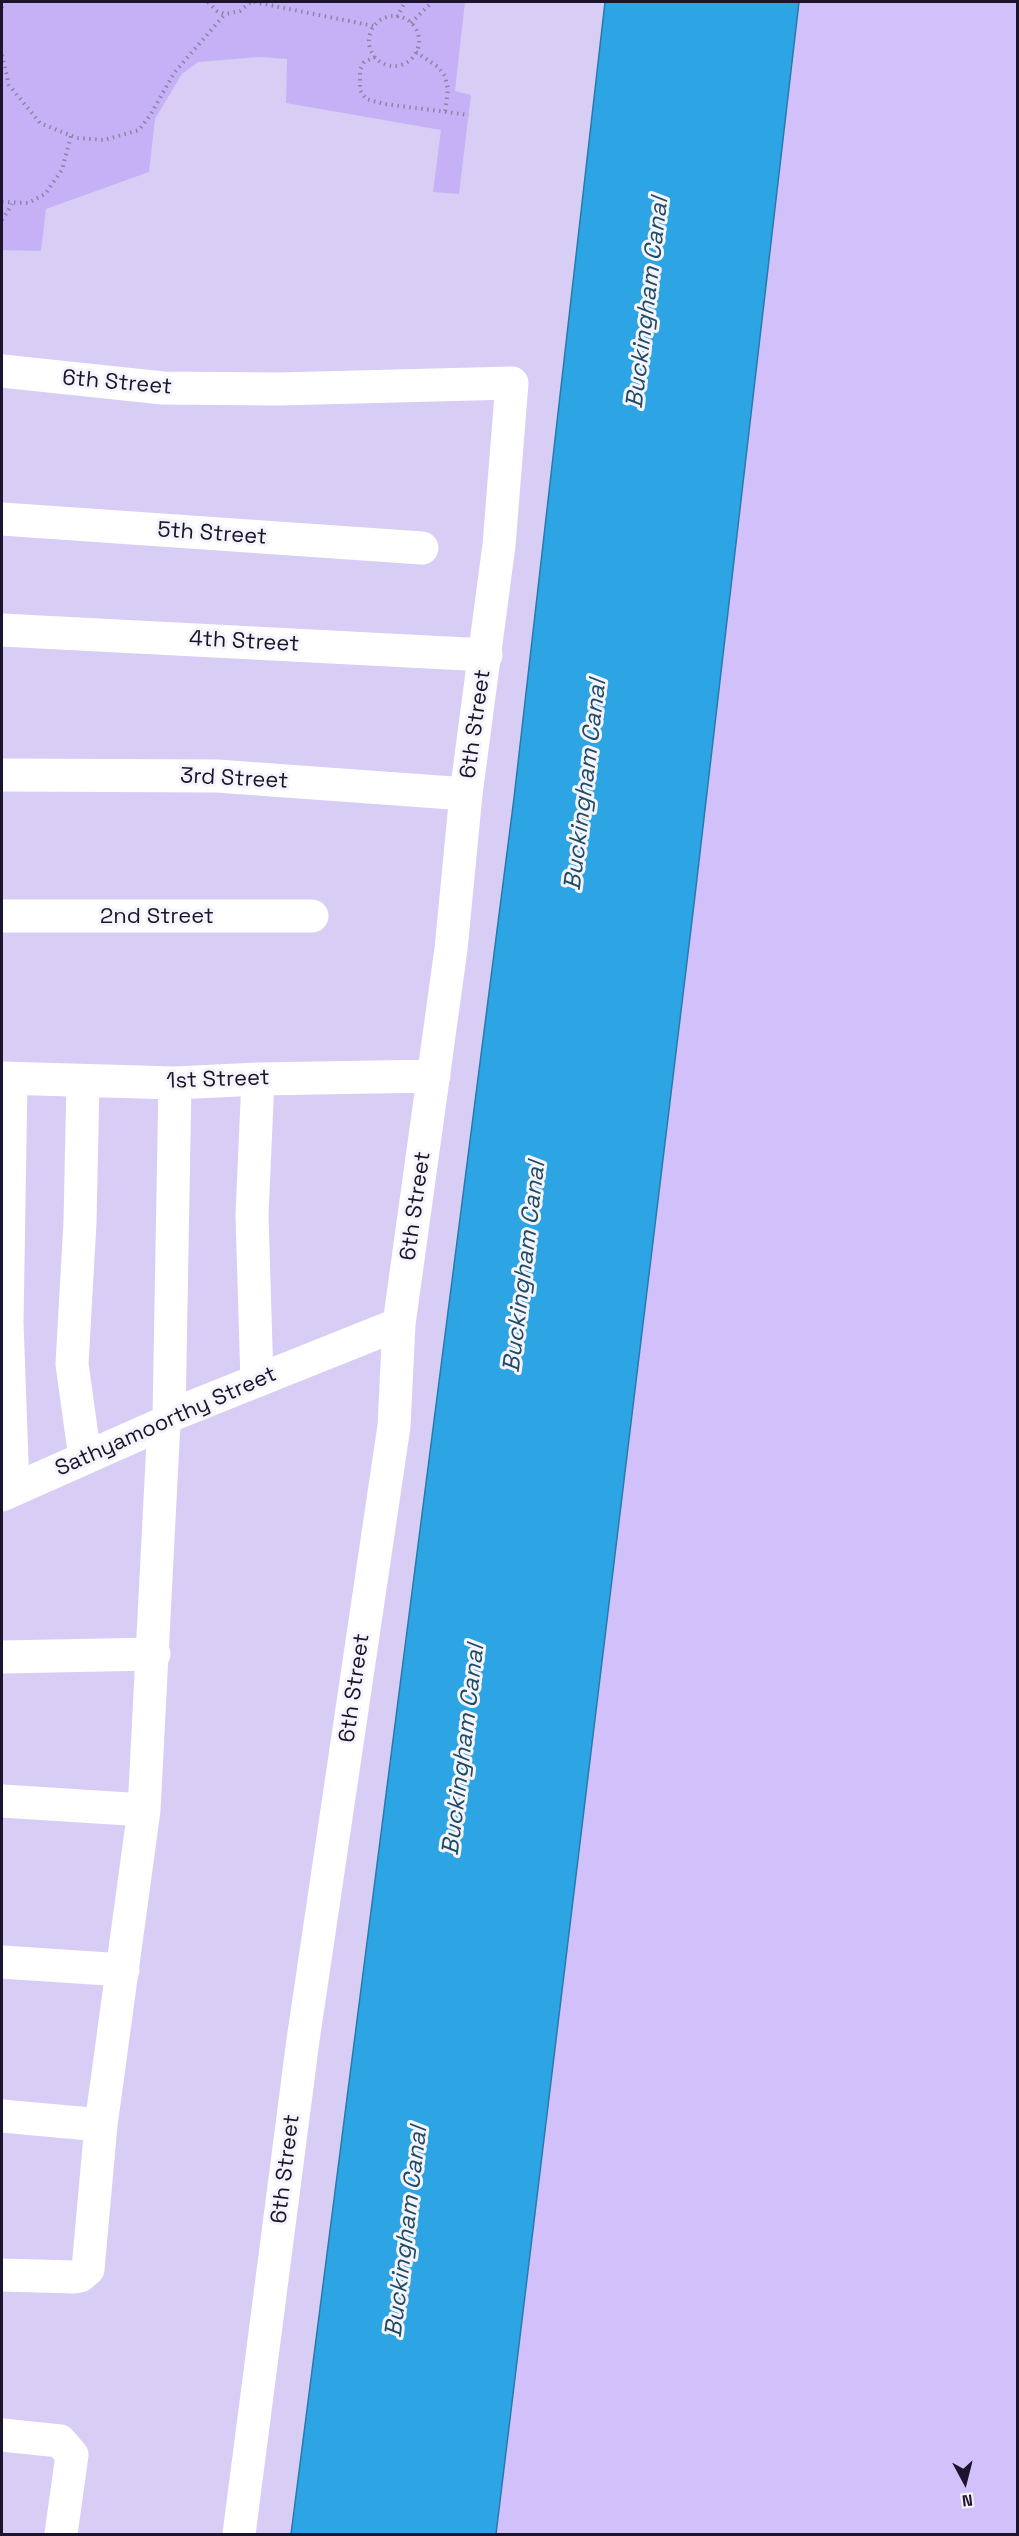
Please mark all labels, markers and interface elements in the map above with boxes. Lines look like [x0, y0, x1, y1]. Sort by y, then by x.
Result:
water label: Buckingham Canal [621, 196, 675, 410]
street label: 6th Street [61, 365, 173, 401]
street label: 5th Street [156, 517, 268, 551]
street label: 4th Street [188, 626, 300, 658]
street label: 6th Street [455, 668, 497, 780]
water label: Buckingham Canal [559, 678, 613, 892]
street label: 3rd Street [179, 763, 289, 795]
street label: 2nd Street [100, 904, 214, 930]
street label: 1st Street [166, 1065, 270, 1095]
street label: 6th Street [395, 1150, 437, 1262]
water label: Buckingham Canal [498, 1160, 552, 1374]
street label: Sathyamoorthy Street [51, 1361, 281, 1483]
street label: 6th Street [334, 1632, 376, 1744]
water label: Buckingham Canal [437, 1643, 491, 1857]
street label: 6th Street [266, 2113, 306, 2225]
water label: Buckingham Canal [380, 2125, 434, 2339]
north arrow [935, 2452, 995, 2512]
text: N [961, 2489, 974, 2511]

